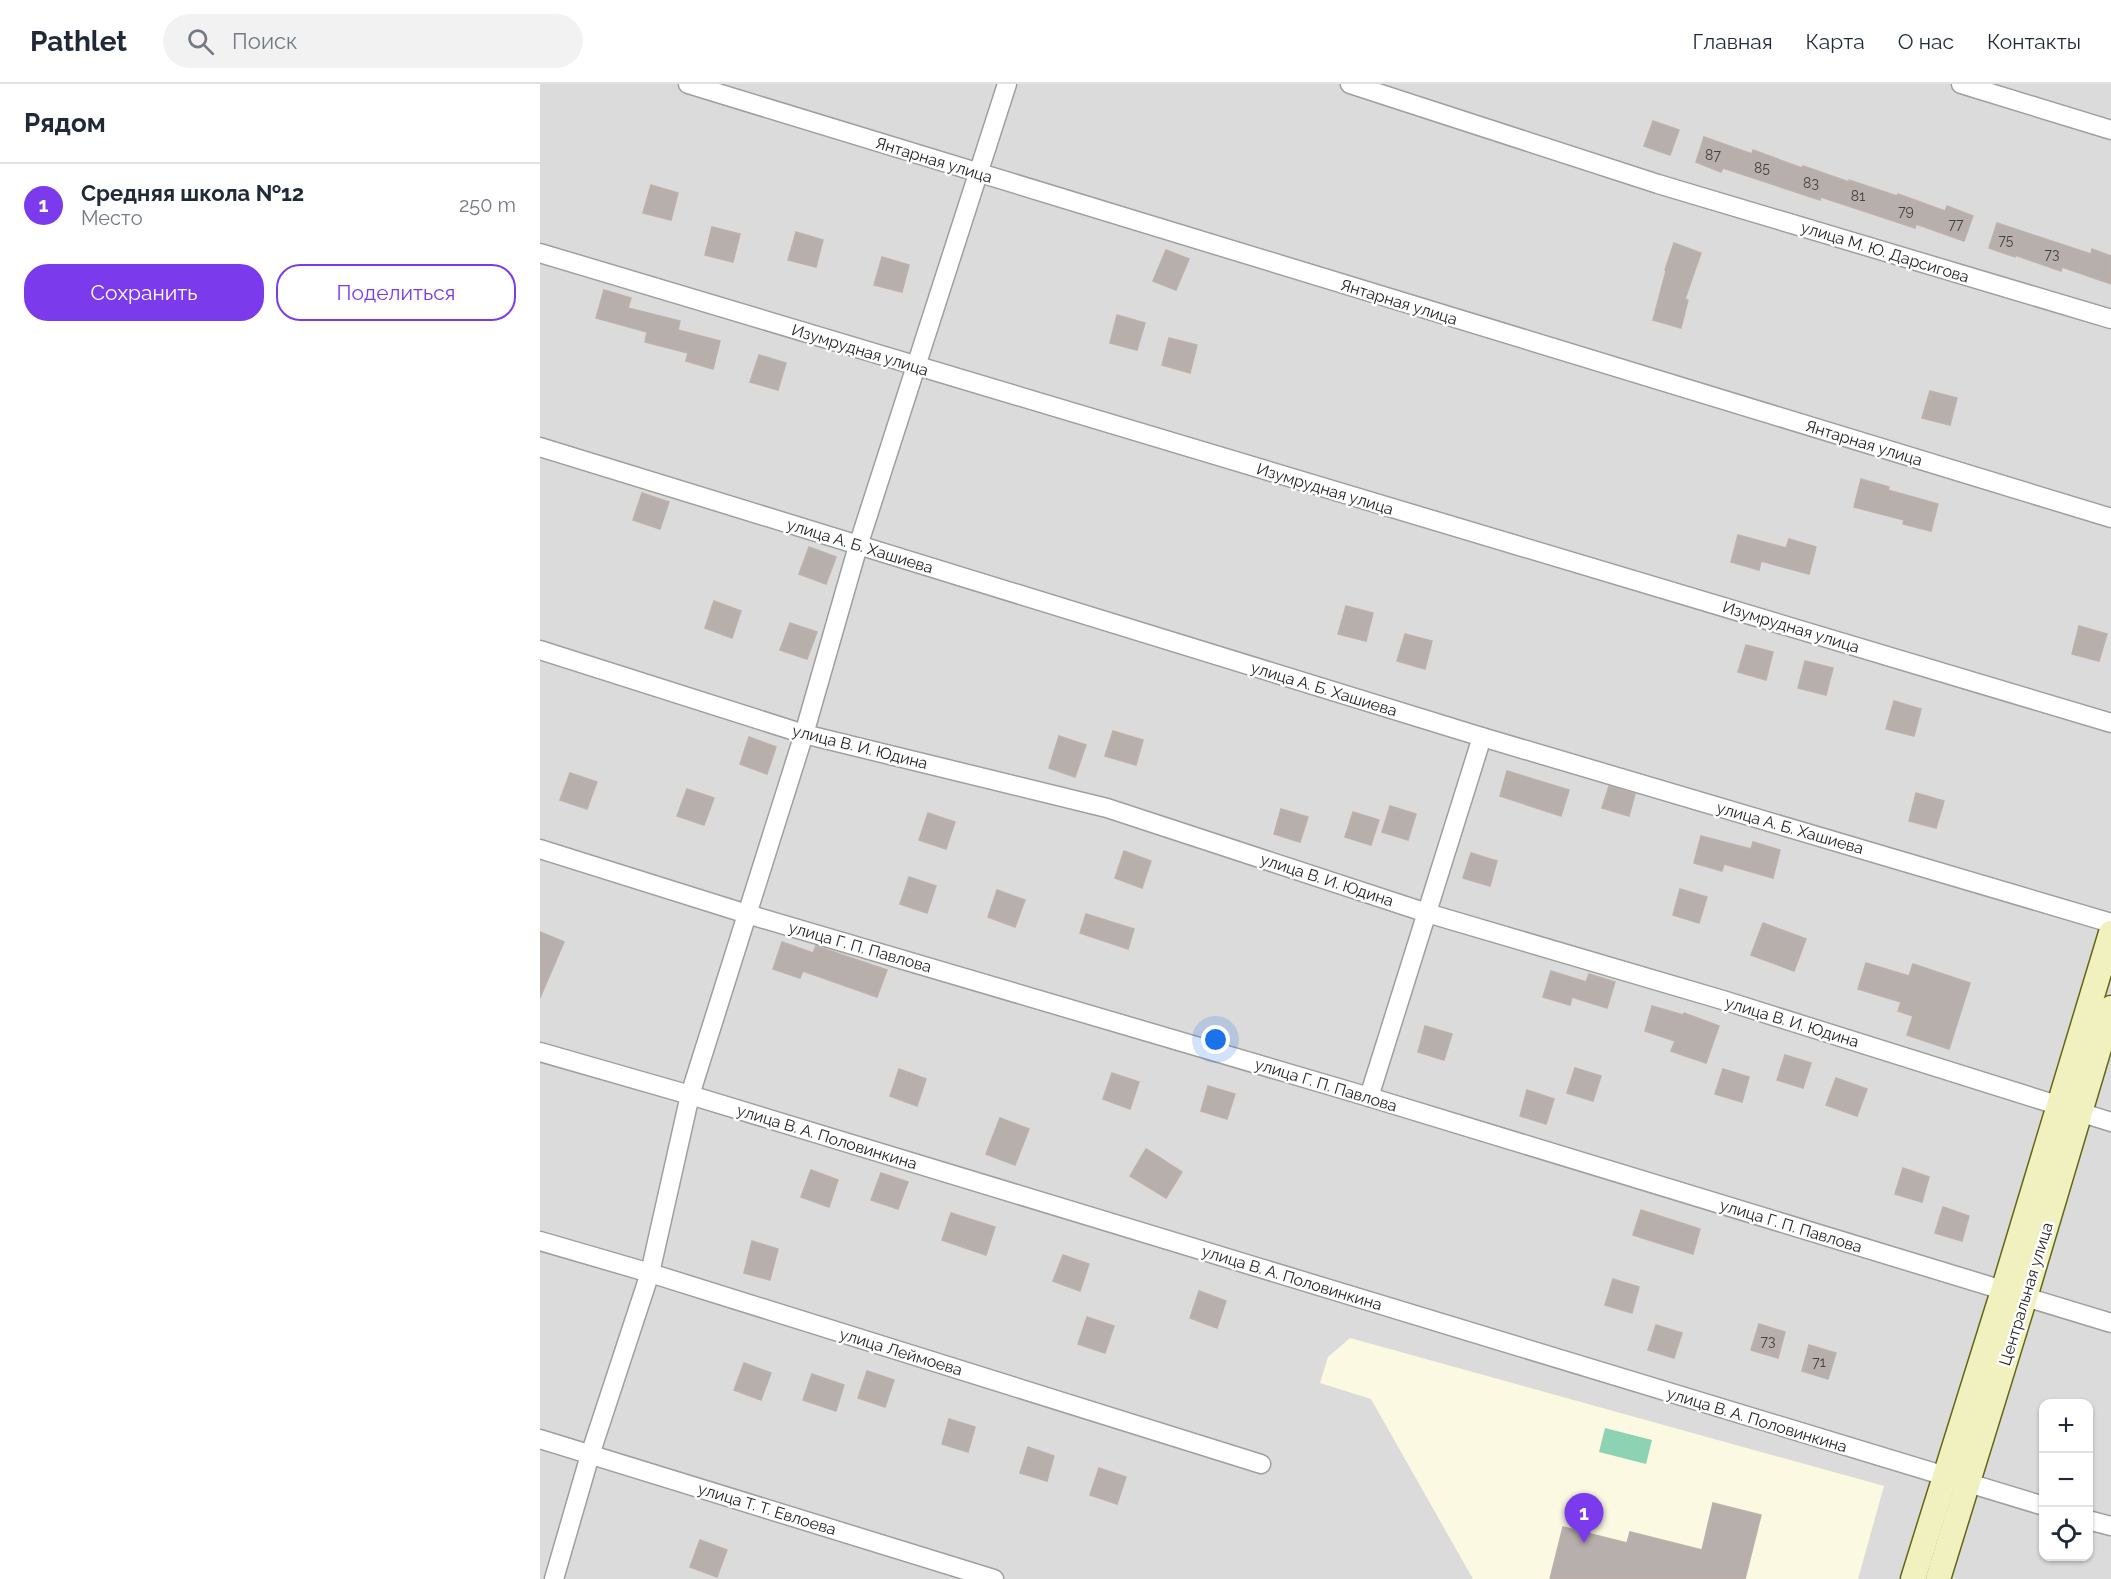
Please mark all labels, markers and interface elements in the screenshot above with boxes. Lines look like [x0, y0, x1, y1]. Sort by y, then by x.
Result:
search box [163, 14, 583, 68]
text: Pathlet [30, 25, 127, 58]
icon: search [184, 25, 217, 58]
text: Поиск [232, 28, 298, 54]
text: Главная [1693, 29, 1773, 54]
text: Карта [1806, 29, 1865, 54]
text: О нас [1898, 29, 1954, 54]
text: Контакты [1987, 29, 2081, 54]
text: Рядом [24, 108, 106, 138]
street label: Янтарная улица [873, 133, 995, 187]
house number: 87 [1705, 147, 1721, 163]
house number: 85 [1754, 160, 1770, 176]
house number: 83 [1803, 175, 1819, 191]
text: Средняя школа №12 [81, 180, 304, 206]
house number: 81 [1851, 188, 1865, 204]
text: 1 [39, 193, 48, 217]
text: 250 m [459, 193, 516, 217]
house number: 79 [1898, 203, 1914, 219]
text: Место [81, 206, 143, 230]
house number: 77 [1949, 216, 1964, 232]
street label: улица М. Ю. Дарсигова [1798, 217, 1972, 287]
house number: 75 [1999, 232, 2014, 248]
house number: 73 [2045, 246, 2059, 262]
button: Сохранить [24, 264, 264, 321]
button: Поделиться [276, 264, 516, 321]
street label: Янтарная улица [1338, 275, 1460, 329]
street label: Изумрудная улица [789, 320, 931, 380]
street label: Янтарная улица [1803, 416, 1925, 470]
street label: Изумрудная улица [1254, 459, 1396, 519]
street label: улица А. Б. Хашиева [785, 515, 935, 577]
street label: Изумрудная улица [1720, 597, 1862, 657]
street label: улица А. Б. Хашиева [1249, 658, 1399, 720]
street label: улица В. И. Юдина [790, 721, 930, 773]
street label: улица А. Б. Хашиева [1714, 798, 1866, 858]
street label: улица В. И. Юдина [1258, 850, 1396, 910]
street label: улица Г. П. Павлова [786, 917, 934, 977]
street label: улица В. И. Юдина [1723, 993, 1861, 1051]
your location [1201, 1025, 1230, 1054]
street label: улица Г. П. Павлова [1253, 1054, 1399, 1116]
street label: улица В. А. Половинкина [735, 1101, 919, 1173]
street label: улица Г. П. Павлова [1718, 1195, 1864, 1257]
street label: Центральная улица [1995, 1220, 2057, 1368]
street label: улица В. А. Половинкина [1200, 1242, 1384, 1314]
street label: улица Леймоева [837, 1324, 965, 1380]
house number: 73 [1761, 1333, 1775, 1349]
house number: 71 [1812, 1354, 1826, 1370]
street label: улица В. А. Половинкина [1665, 1384, 1849, 1456]
map controls [2039, 1399, 2093, 1561]
button: + [2039, 1399, 2093, 1453]
button: − [2039, 1453, 2093, 1507]
street label: улица Т. Т. Евлоева [696, 1479, 838, 1539]
pin: 1 [1564, 1494, 1604, 1543]
button: locate [2039, 1507, 2093, 1561]

